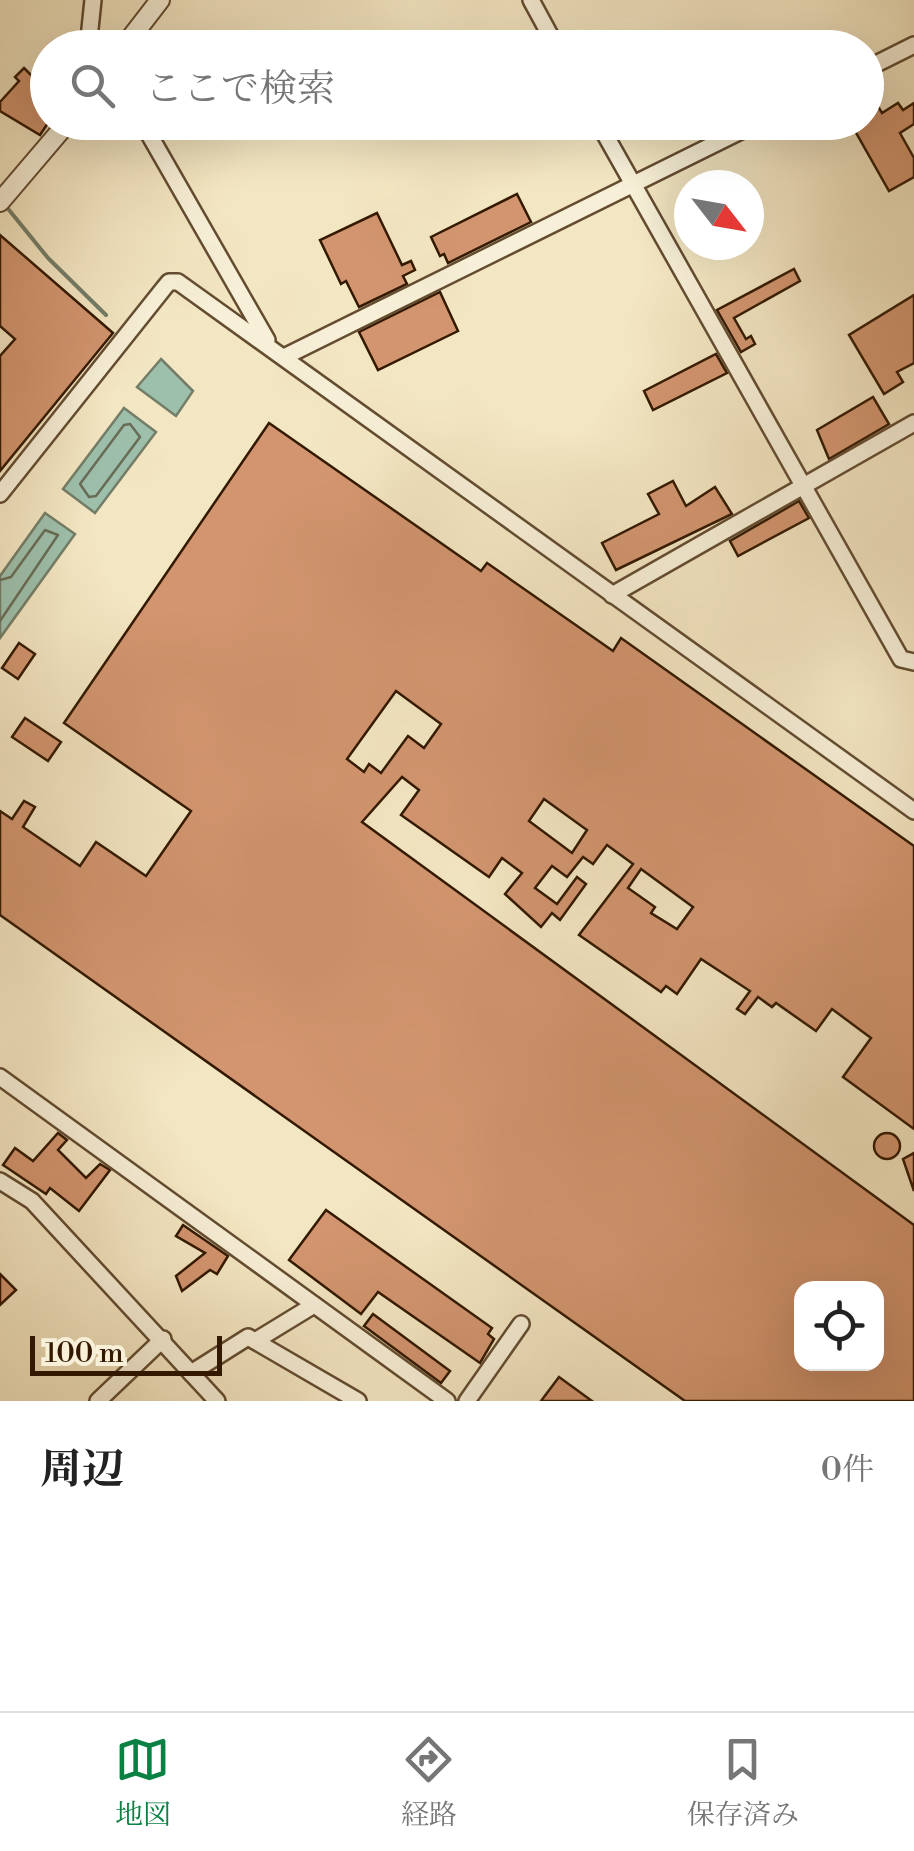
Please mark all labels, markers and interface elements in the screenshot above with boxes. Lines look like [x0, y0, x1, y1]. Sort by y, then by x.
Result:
search box [30, 30, 884, 140]
icon: search [65, 58, 120, 113]
text: ここで検索 [145, 66, 335, 113]
north arrow [674, 170, 764, 260]
map controls [794, 1281, 884, 1371]
button: locate [794, 1281, 884, 1371]
scale bar [30, 1331, 222, 1376]
text: 100 m [45, 1336, 124, 1371]
text: 周辺 [40, 1444, 124, 1497]
text: 0件 [821, 1450, 874, 1490]
tab: 地図 [115, 1732, 171, 1833]
tab: 経路 [401, 1732, 457, 1833]
tab: 保存済み [687, 1732, 799, 1833]

